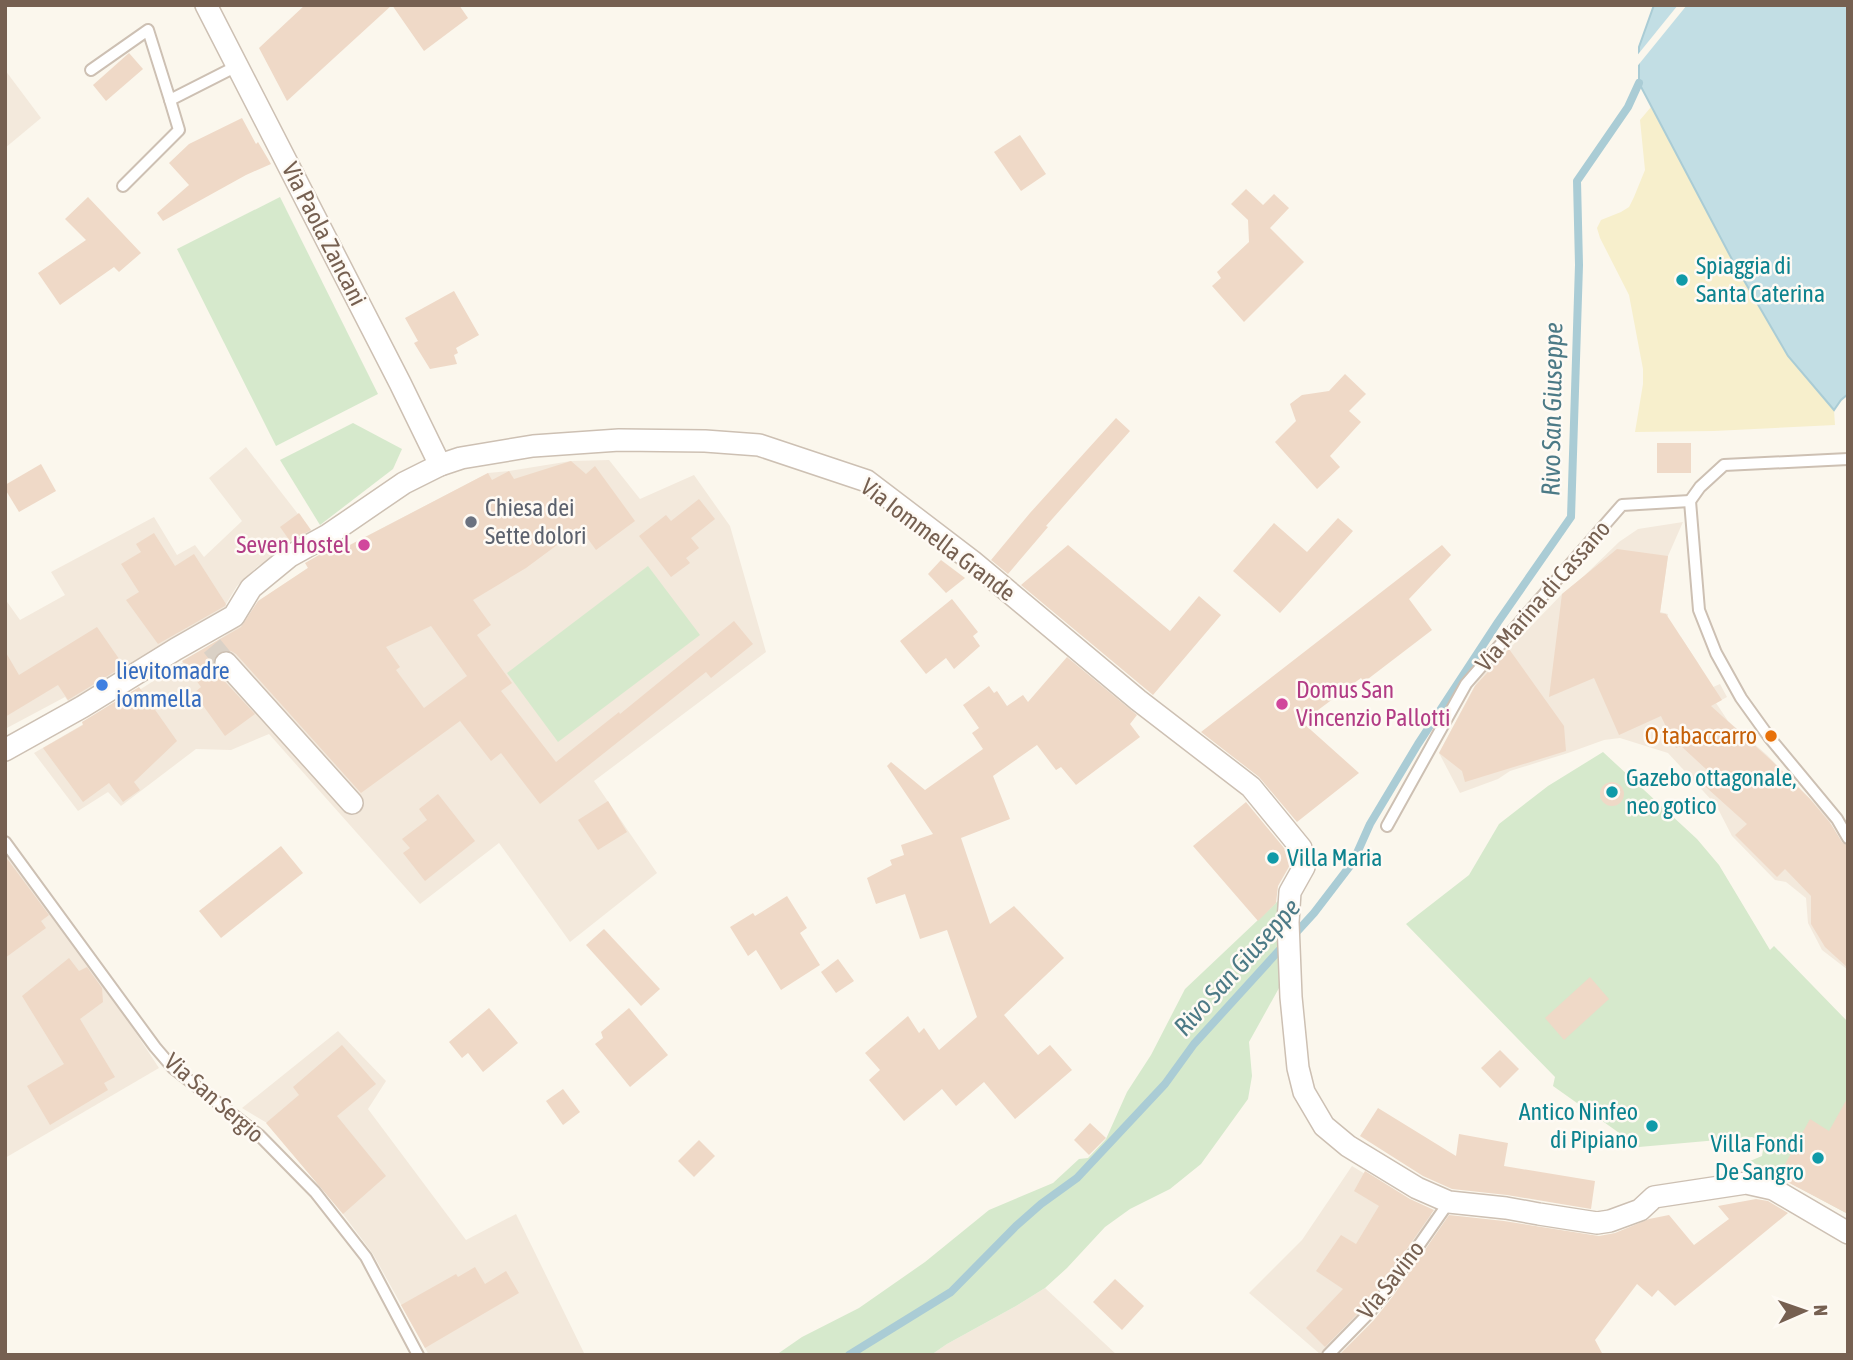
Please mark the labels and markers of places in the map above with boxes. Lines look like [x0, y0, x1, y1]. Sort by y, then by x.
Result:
place label: Spiaggia di Santa Caterina [1696, 252, 1825, 307]
marker: Spiaggia di Santa Caterina [1674, 272, 1690, 288]
place label: Chiesa dei Sette dolori [485, 494, 586, 549]
marker: Chiesa dei Sette dolori [463, 514, 479, 530]
place label: Seven Hostel [236, 531, 351, 558]
marker: Seven Hostel [356, 537, 372, 553]
place label: lievitomadre iommella [116, 657, 230, 712]
place label: Domus San Vincenzio Pallotti [1296, 676, 1451, 731]
marker: lievitomadre iommella [94, 677, 110, 693]
marker: Domus San Vincenzio Pallotti [1274, 696, 1290, 712]
place label: O tabaccarro [1645, 722, 1757, 749]
marker: O tabaccarro [1763, 728, 1779, 744]
place label: Gazebo ottagonale, neo gotico [1626, 764, 1797, 819]
marker: Gazebo ottagonale, neo gotico [1604, 784, 1620, 800]
place label: Villa Maria [1287, 844, 1382, 871]
marker: Villa Maria [1265, 850, 1281, 866]
place label: Antico Ninfeo di Pipiano [1519, 1098, 1638, 1153]
marker: Antico Ninfeo di Pipiano [1644, 1118, 1660, 1134]
place label: Villa Fondi De Sangro [1711, 1130, 1804, 1185]
marker: Villa Fondi De Sangro [1810, 1150, 1826, 1166]

